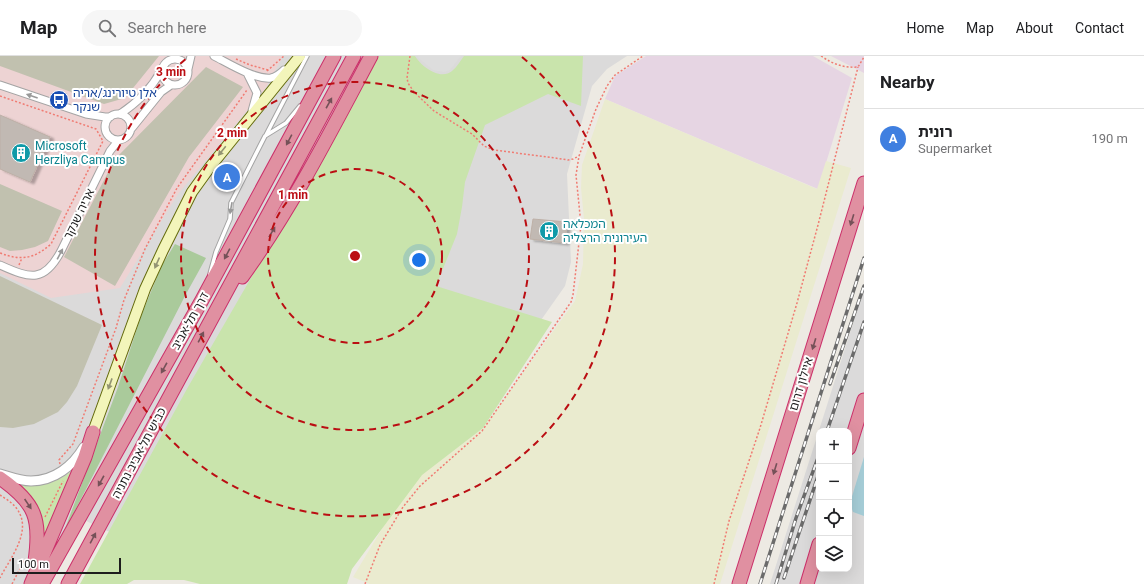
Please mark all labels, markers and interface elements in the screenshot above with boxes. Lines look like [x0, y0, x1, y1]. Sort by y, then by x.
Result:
search box [82, 10, 362, 46]
text: Map [20, 16, 58, 39]
icon: search [96, 17, 118, 39]
text: Search here [128, 19, 206, 37]
text: Home [906, 20, 944, 36]
text: Map [966, 20, 994, 36]
text: About [1016, 20, 1053, 36]
text: Contact [1075, 20, 1124, 36]
text: 3 min [156, 65, 186, 79]
text: Nearby [880, 72, 935, 92]
place label: אלן טיורינג/אריה שנקר [73, 86, 157, 114]
bus stop icon: אלן טיורינג/אריה שנקר [48, 89, 70, 111]
one-way arrow [25, 93, 37, 99]
one-way arrow [325, 97, 332, 109]
text: רונית [918, 123, 953, 141]
text: 2 min [217, 126, 247, 140]
text: A [889, 131, 897, 146]
text: 190 m [1091, 131, 1128, 146]
one-way arrow [285, 134, 292, 146]
place label: Microsoft Herzliya Campus [35, 139, 125, 167]
text: Supermarket [918, 141, 992, 156]
building icon: Microsoft Herzliya Campus [10, 142, 32, 164]
one-way arrow [218, 146, 227, 157]
pin: A [214, 162, 240, 192]
street label: אריה שנקר [61, 186, 97, 242]
text: 1 min [278, 188, 308, 202]
one-way arrow [228, 201, 234, 214]
one-way arrow [849, 215, 855, 227]
place label: המכלאה העירונית הרצליה [563, 217, 647, 245]
building icon: המכלאה העירונית הרצליה [538, 220, 560, 242]
one-way arrow [268, 226, 275, 238]
one-way arrow [56, 248, 63, 260]
one-way arrow [224, 248, 230, 260]
centre of rings [348, 249, 362, 263]
your location [409, 250, 429, 270]
one-way arrow [154, 257, 160, 269]
street label: דרך תל-אביב [168, 289, 212, 352]
one-way arrow [198, 331, 205, 343]
one-way arrow [811, 339, 817, 351]
street label: איילון דרום [786, 355, 816, 412]
one-way arrow [161, 362, 168, 374]
one-way arrow [107, 379, 113, 391]
street label: כביש תל-אביב נתניה [109, 405, 169, 501]
map controls [816, 428, 852, 572]
button: + [816, 428, 852, 464]
one-way arrow [772, 463, 778, 475]
button: − [816, 464, 852, 500]
one-way arrow [97, 476, 104, 487]
one-way arrow [24, 499, 32, 509]
button: locate [816, 500, 852, 536]
one-way arrow [90, 532, 97, 543]
button: layers [816, 536, 852, 572]
scale bar [12, 556, 121, 575]
text: 100 m [18, 558, 49, 571]

